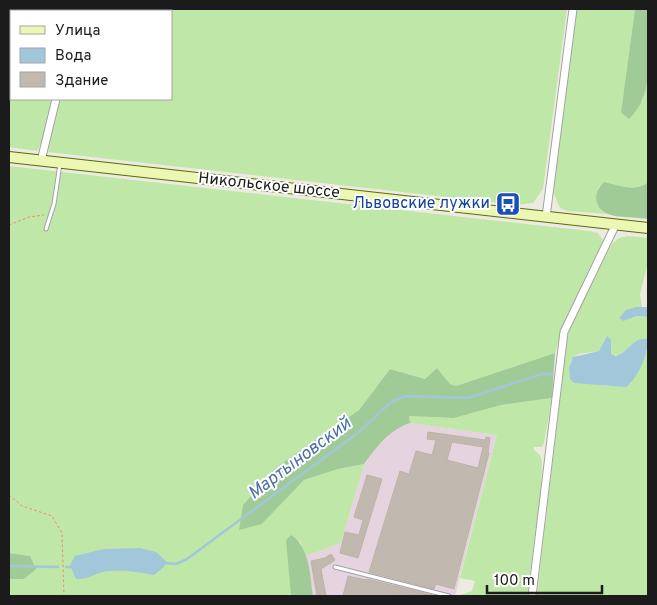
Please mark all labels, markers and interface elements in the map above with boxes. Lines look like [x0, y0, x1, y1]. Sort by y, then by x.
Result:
legend [10, 10, 172, 100]
text: Улица [55, 22, 100, 41]
text: Вода [55, 47, 91, 66]
text: Здание [55, 72, 108, 91]
street label: Никольское шоссе [197, 169, 341, 203]
bus stop icon: Львовские лужки [495, 191, 521, 217]
place label: Львовские лужки [352, 194, 490, 214]
water label: Мартыновский [244, 412, 357, 505]
scale bar [487, 562, 602, 594]
text: 100 m [494, 572, 535, 591]

